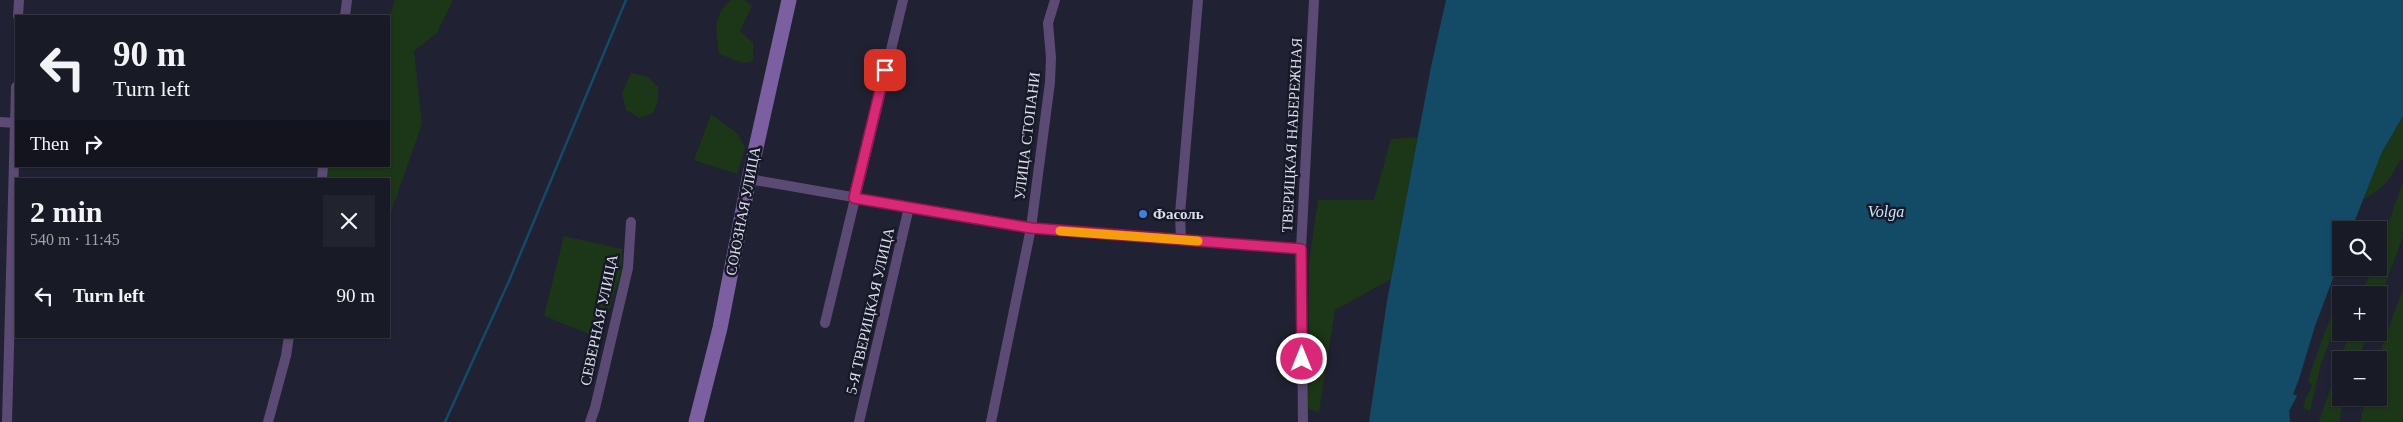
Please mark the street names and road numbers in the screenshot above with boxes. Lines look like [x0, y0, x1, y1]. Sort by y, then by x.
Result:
street label: ТВЕРИЦКАЯ НАБЕРЕЖНАЯ [1279, 37, 1305, 233]
street label: УЛИЦА СТОПАНИ [1011, 71, 1043, 201]
street label: СОЮЗНАЯ УЛИЦА [723, 145, 763, 277]
street label: 5-Я ТВЕРИЦКАЯ УЛИЦА [843, 226, 897, 396]
street label: СЕВЕРНАЯ УЛИЦА [577, 253, 621, 387]

